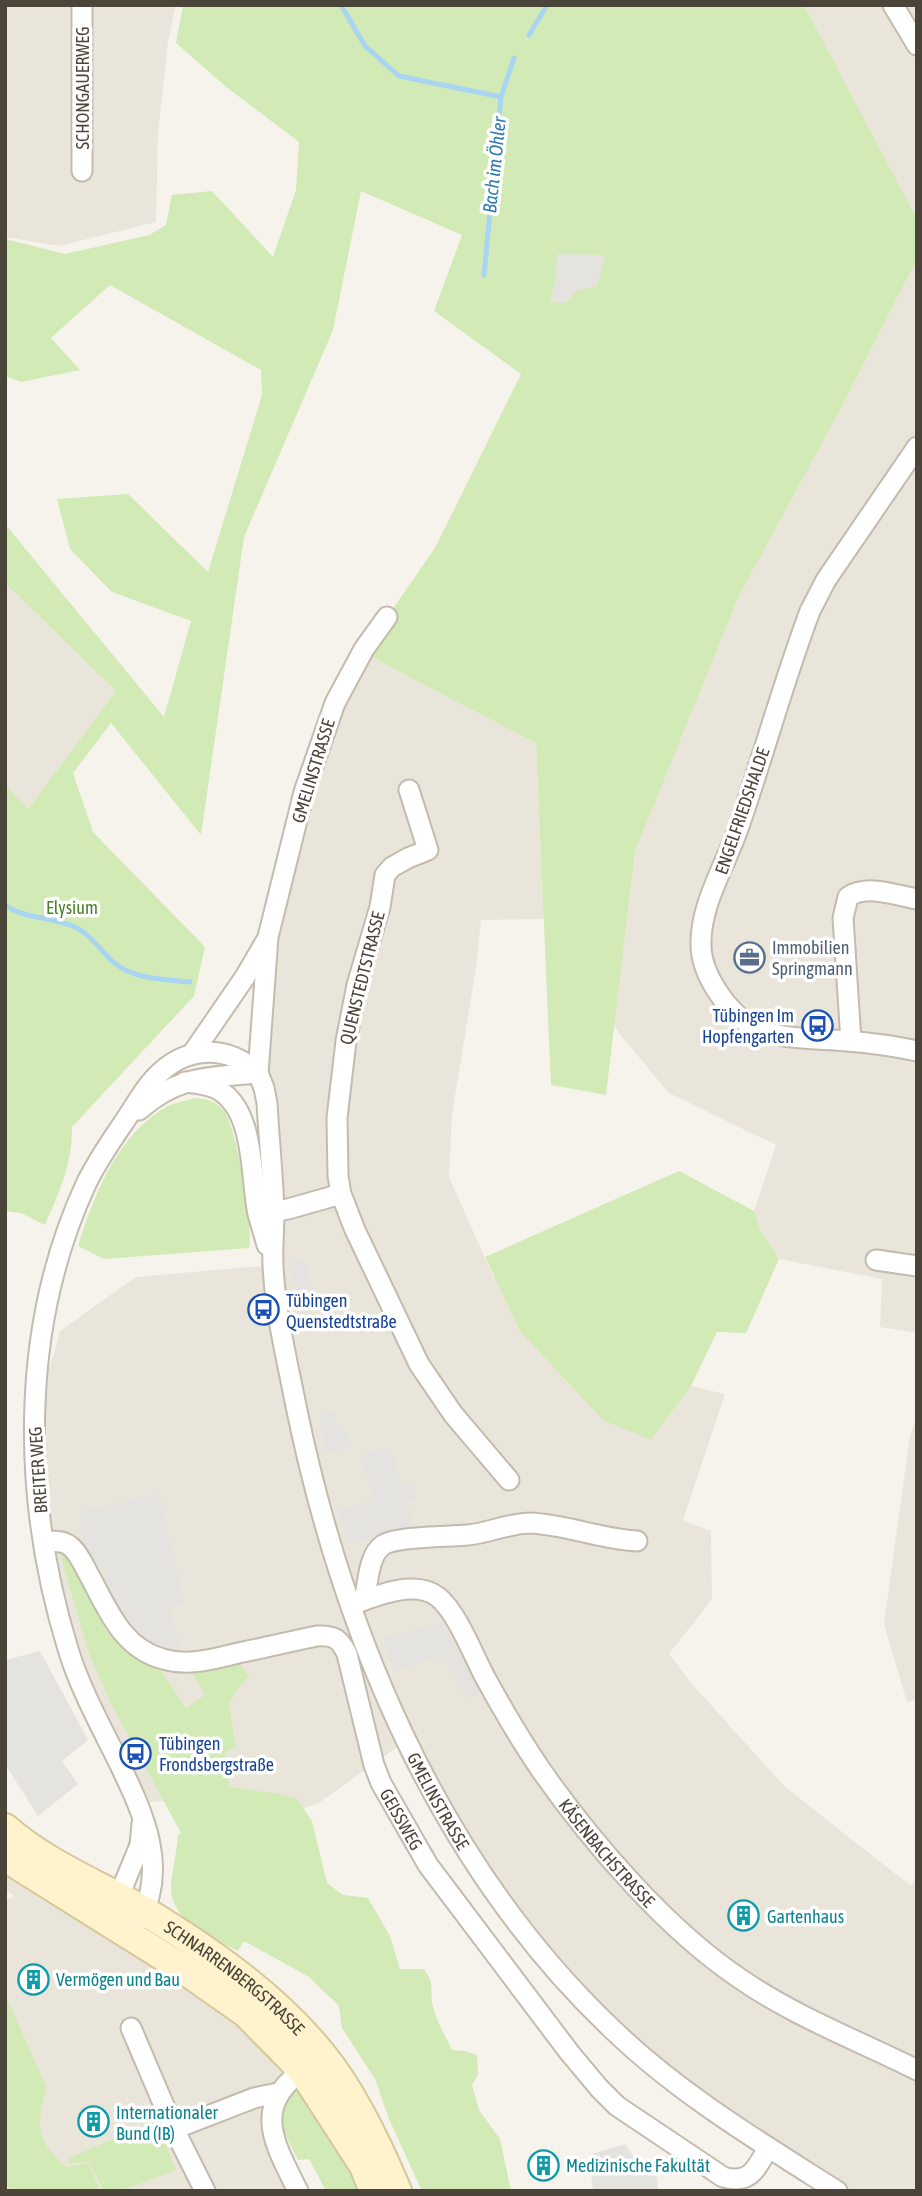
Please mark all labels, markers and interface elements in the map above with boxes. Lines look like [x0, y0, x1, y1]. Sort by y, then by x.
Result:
street label: SCHONGAUERWEG [72, 27, 93, 149]
water label: Bach im Öhler [478, 114, 510, 214]
street label: GMELINSTRASSE [287, 716, 339, 825]
street label: ENGELFRIEDSHALDE [710, 745, 774, 877]
park label: Elysium [46, 897, 98, 918]
street label: QUENSTEDTSTRASSE [335, 909, 389, 1047]
place label: Immobilien Springmann [772, 937, 853, 979]
office icon: Immobilien Springmann [732, 940, 766, 974]
place label: Tübingen Im Hopfengarten [702, 1005, 794, 1047]
bus stop icon: Tübingen Im Hopfengarten [800, 1008, 834, 1042]
place label: Tübingen Quenstedtstraße [286, 1290, 397, 1332]
bus stop icon: Tübingen Quenstedtstraße [246, 1293, 280, 1327]
street label: BREITER WEG [24, 1426, 52, 1514]
place label: Tübingen Frondsbergstraße [159, 1733, 274, 1775]
bus stop icon: Tübingen Frondsbergstraße [119, 1736, 153, 1770]
street label: GMELINSTRASSE [403, 1749, 474, 1853]
street label: GEISSWEG [376, 1785, 427, 1853]
street label: KÄSENBACHSTRASSE [555, 1794, 660, 1911]
building icon: Gartenhaus [727, 1899, 761, 1933]
place label: Gartenhaus [767, 1906, 844, 1927]
street label: SCHNARRENBERGSTRASSE [161, 1916, 310, 2039]
building icon: Vermögen und Bau [16, 1962, 50, 1996]
place label: Vermögen und Bau [56, 1969, 180, 1990]
place label: Internationaler Bund (IB) [116, 2102, 219, 2144]
building icon: Internationaler Bund (IB) [76, 2105, 110, 2139]
building icon: Medizinische Fakultät [526, 2148, 560, 2182]
place label: Medizinische Fakultät [566, 2155, 710, 2176]

